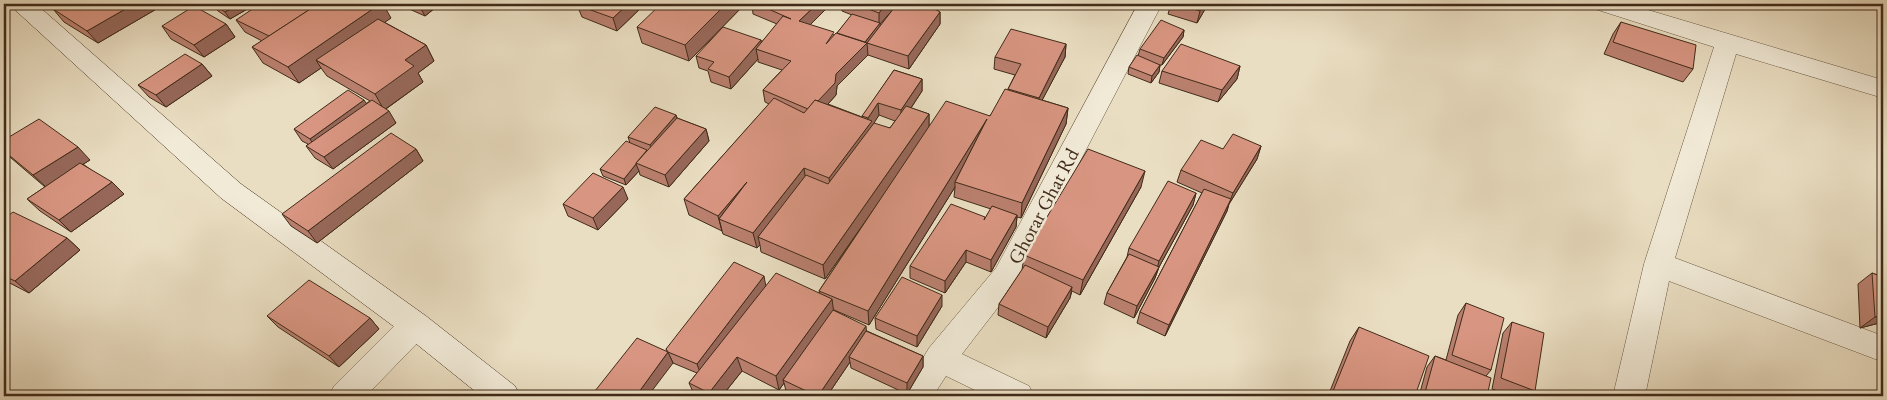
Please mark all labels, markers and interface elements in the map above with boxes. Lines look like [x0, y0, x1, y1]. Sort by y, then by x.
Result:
street label: Ghorar Ghat Rd [1002, 143, 1085, 268]

